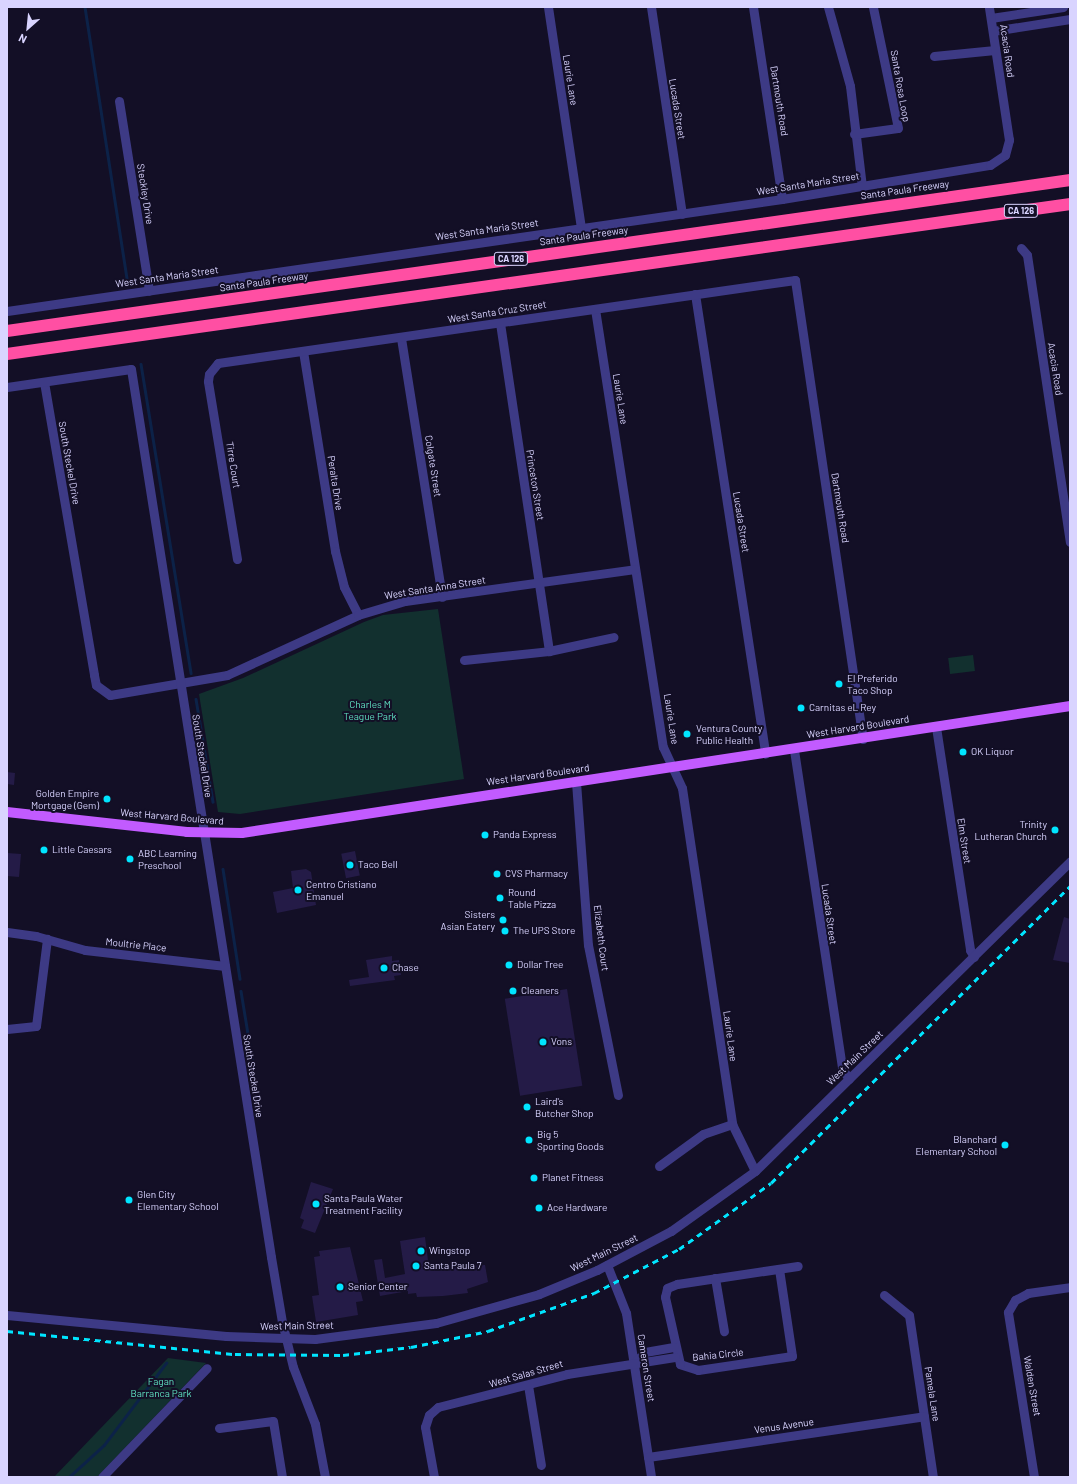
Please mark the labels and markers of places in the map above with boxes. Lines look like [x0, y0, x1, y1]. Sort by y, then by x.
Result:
place label: El Preferido Taco Shop [847, 672, 898, 696]
marker: El Preferido Taco Shop [834, 679, 844, 689]
place label: Carnitas eL Rey [809, 702, 876, 714]
marker: Carnitas eL Rey [796, 703, 806, 713]
place label: Ventura County Public Health [696, 722, 762, 746]
marker: Ventura County Public Health [681, 728, 693, 740]
place label: OK Liquor [971, 746, 1014, 758]
marker: OK Liquor [958, 747, 968, 757]
place label: Golden Empire Mortgage (Gem) [31, 787, 99, 810]
marker: Golden Empire Mortgage (Gem) [102, 794, 112, 804]
place label: Trinity Lutheran Church [975, 818, 1047, 842]
marker: Trinity Lutheran Church [1050, 825, 1060, 835]
place label: Panda Express [493, 829, 557, 841]
marker: Panda Express [480, 830, 490, 840]
place label: Little Caesars [52, 844, 112, 856]
marker: Little Caesars [39, 845, 49, 855]
place label: ABC Learning Preschool [138, 847, 197, 870]
marker: ABC Learning Preschool [125, 854, 135, 864]
place label: Taco Bell [358, 859, 397, 871]
marker: Taco Bell [345, 860, 355, 870]
place label: CVS Pharmacy [505, 868, 568, 880]
marker: CVS Pharmacy [492, 869, 502, 879]
place label: Centro Cristiano Emanuel [306, 878, 377, 902]
marker: Centro Cristiano Emanuel [293, 885, 303, 895]
place label: Round Table Pizza [508, 886, 556, 910]
marker: Round Table Pizza [495, 893, 505, 903]
place label: Sisters Asian Eatery [441, 908, 495, 932]
marker: Sisters Asian Eatery [498, 915, 508, 925]
place label: The UPS Store [513, 925, 575, 937]
marker: The UPS Store [500, 926, 510, 936]
place label: Dollar Tree [517, 959, 563, 971]
marker: Dollar Tree [504, 960, 514, 970]
place label: Chase [392, 962, 419, 974]
marker: Chase [379, 963, 389, 973]
place label: Cleaners [521, 985, 559, 997]
marker: Cleaners [508, 986, 518, 996]
place label: Vons [551, 1036, 572, 1048]
marker: Vons [538, 1037, 548, 1047]
place label: Laird's Butcher Shop [535, 1095, 594, 1118]
marker: Laird's Butcher Shop [522, 1102, 532, 1112]
place label: Big 5 Sporting Goods [537, 1128, 604, 1152]
place label: Blanchard Elementary School [916, 1133, 997, 1156]
marker: Big 5 Sporting Goods [524, 1135, 534, 1145]
marker: Blanchard Elementary School [1000, 1140, 1010, 1150]
place label: Planet Fitness [542, 1172, 603, 1184]
marker: Planet Fitness [529, 1173, 539, 1183]
place label: Glen City Elementary School [137, 1188, 218, 1212]
place label: Santa Paula Water Treatment Facility [324, 1192, 403, 1216]
marker: Glen City Elementary School [124, 1195, 134, 1205]
marker: Santa Paula Water Treatment Facility [311, 1199, 321, 1209]
place label: Ace Hardware [547, 1202, 607, 1214]
marker: Ace Hardware [534, 1203, 544, 1213]
place label: Wingstop [429, 1245, 470, 1257]
marker: Wingstop [416, 1246, 426, 1256]
place label: Santa Paula 7 [424, 1260, 482, 1272]
marker: Santa Paula 7 [411, 1261, 421, 1271]
place label: Senior Center [348, 1281, 407, 1293]
marker: Senior Center [335, 1282, 345, 1292]

